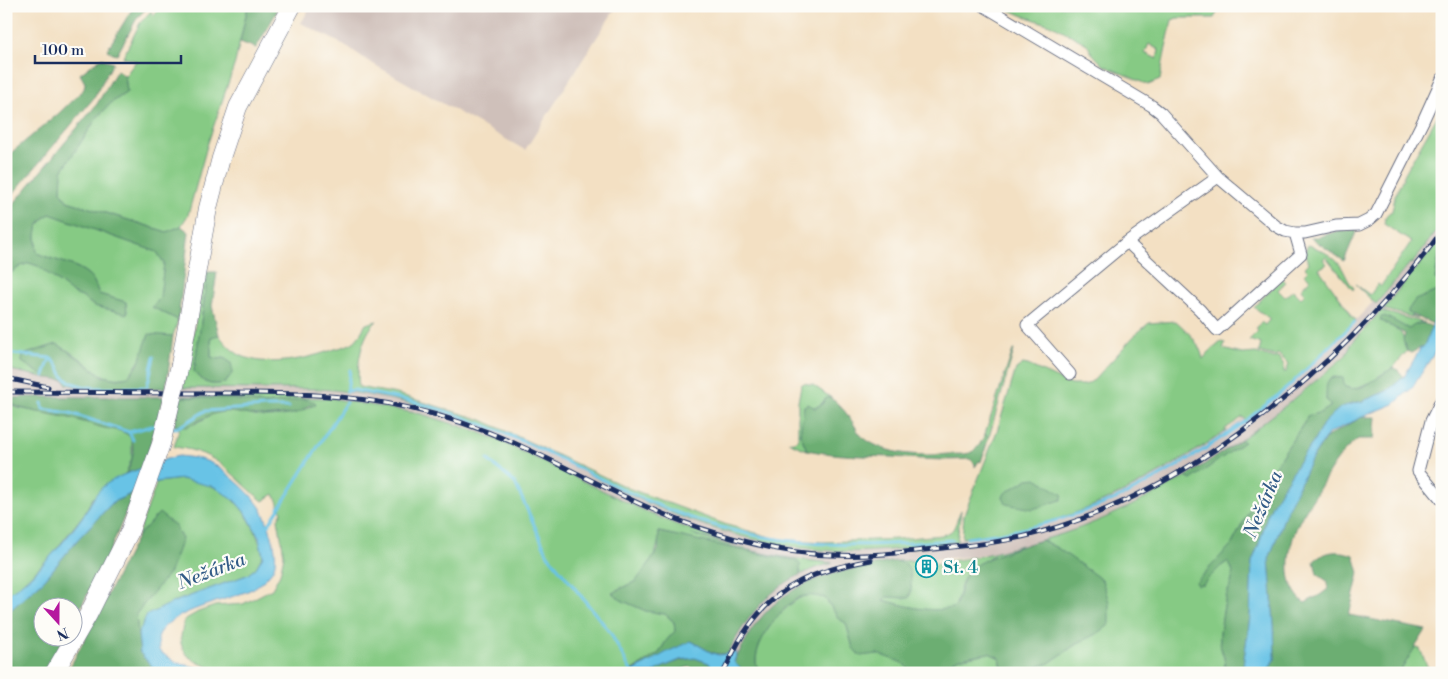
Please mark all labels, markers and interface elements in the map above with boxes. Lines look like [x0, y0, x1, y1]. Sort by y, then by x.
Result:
scale bar [35, 32, 181, 64]
text: 100 m [42, 41, 84, 60]
water label: Nežárka [1238, 467, 1288, 543]
water label: Nežárka [173, 547, 249, 595]
building icon: St. 4 [915, 555, 939, 579]
place label: St. 4 [943, 556, 978, 579]
north arrow [32, 596, 82, 646]
text: N [54, 623, 71, 644]

